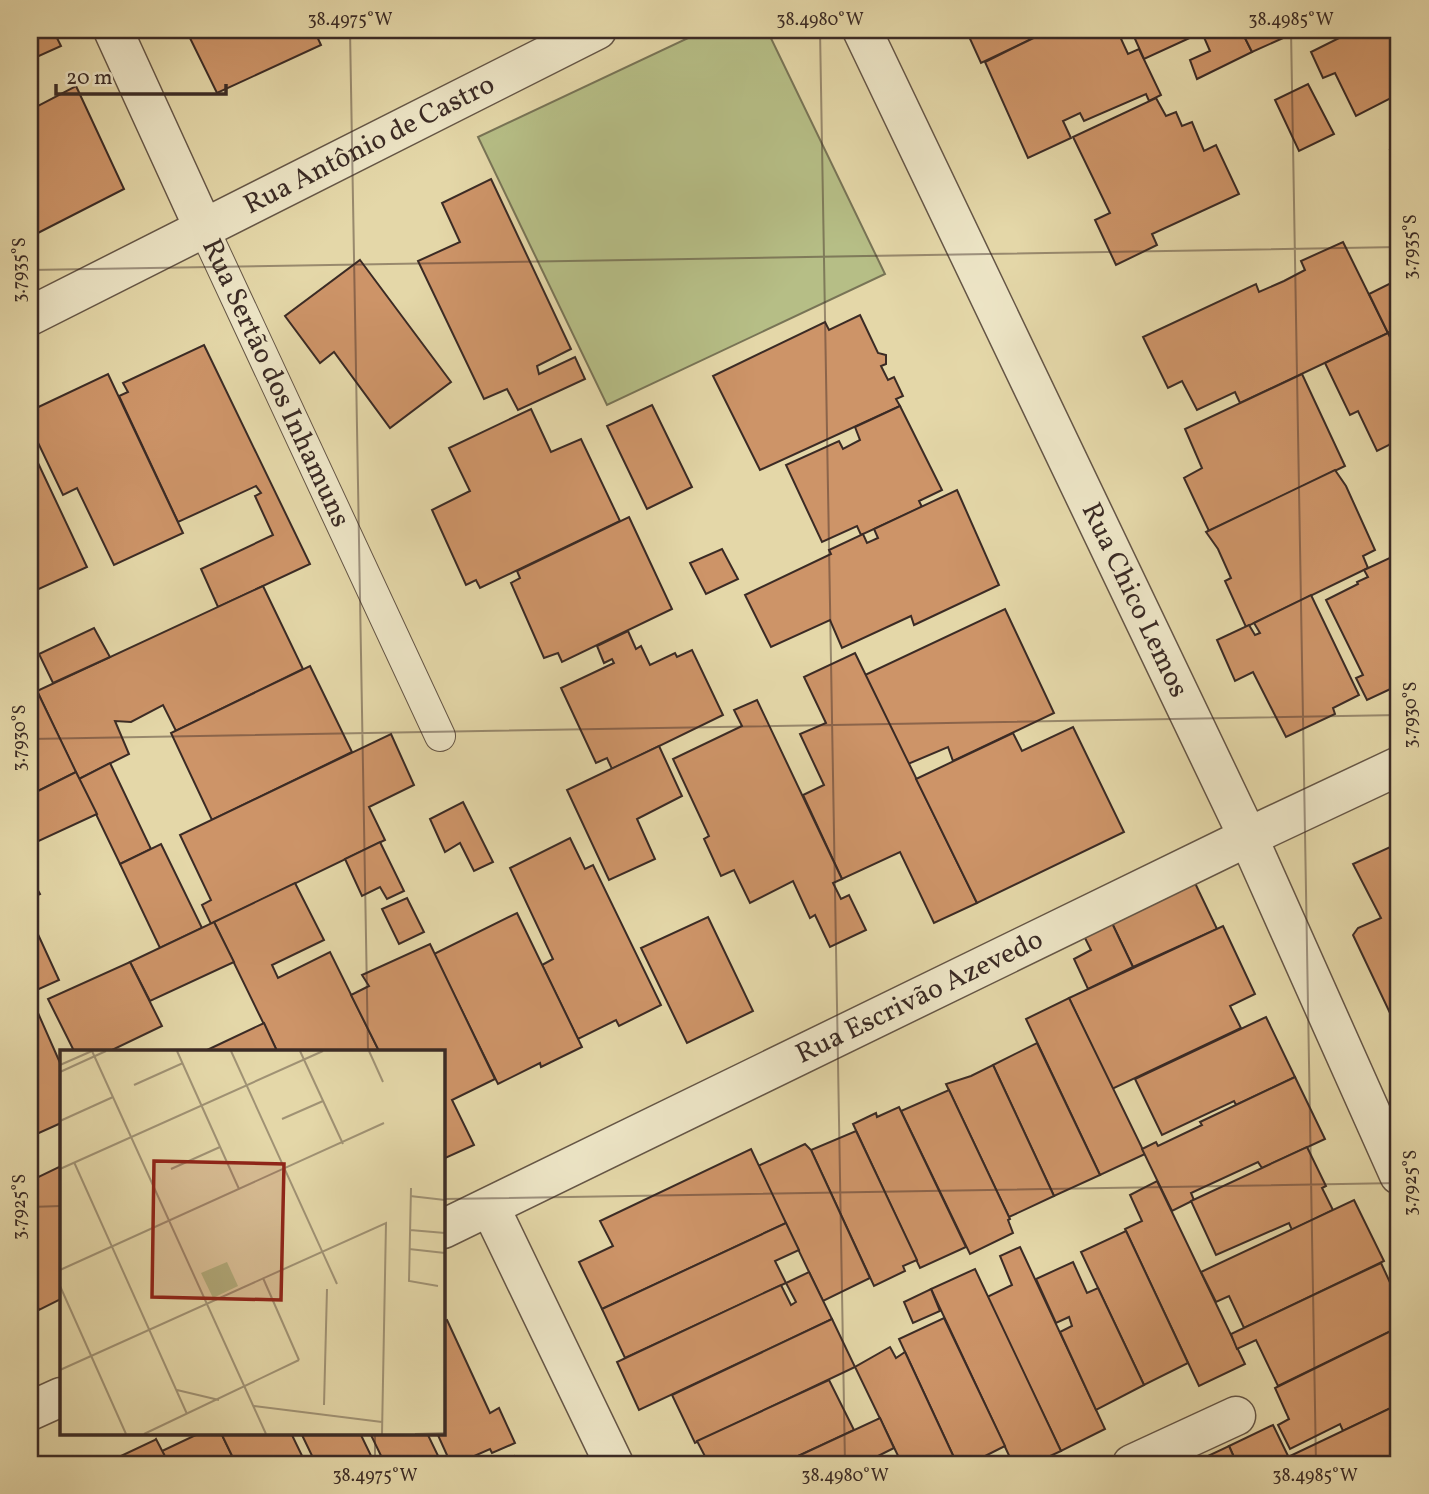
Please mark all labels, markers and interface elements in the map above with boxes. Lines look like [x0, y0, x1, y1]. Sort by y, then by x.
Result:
text: 38.4975°W [307, 8, 393, 33]
text: 38.4980°W [776, 8, 864, 33]
text: 38.4985°W [1248, 8, 1334, 33]
scale bar [56, 52, 226, 96]
text: 20 m [66, 64, 112, 93]
street label: Rua Antônio de Castro [237, 65, 501, 225]
text: 3.7935°S [1399, 214, 1424, 280]
street label: Rua Sertão dos Inhamuns [192, 232, 360, 534]
text: 3.7935°S [8, 237, 33, 303]
street label: Rua Chico Lemos [1071, 496, 1198, 704]
text: 3.7930°S [1399, 682, 1424, 748]
text: 3.7930°S [8, 705, 33, 771]
street label: Rua Escrivão Azevedo [789, 920, 1050, 1074]
inset map [60, 1050, 444, 1434]
text: 3.7925°S [1399, 1150, 1424, 1216]
text: 3.7925°S [8, 1174, 33, 1240]
text: 38.4975°W [332, 1464, 418, 1489]
text: 38.4980°W [801, 1464, 889, 1489]
text: 38.4985°W [1272, 1464, 1358, 1489]

